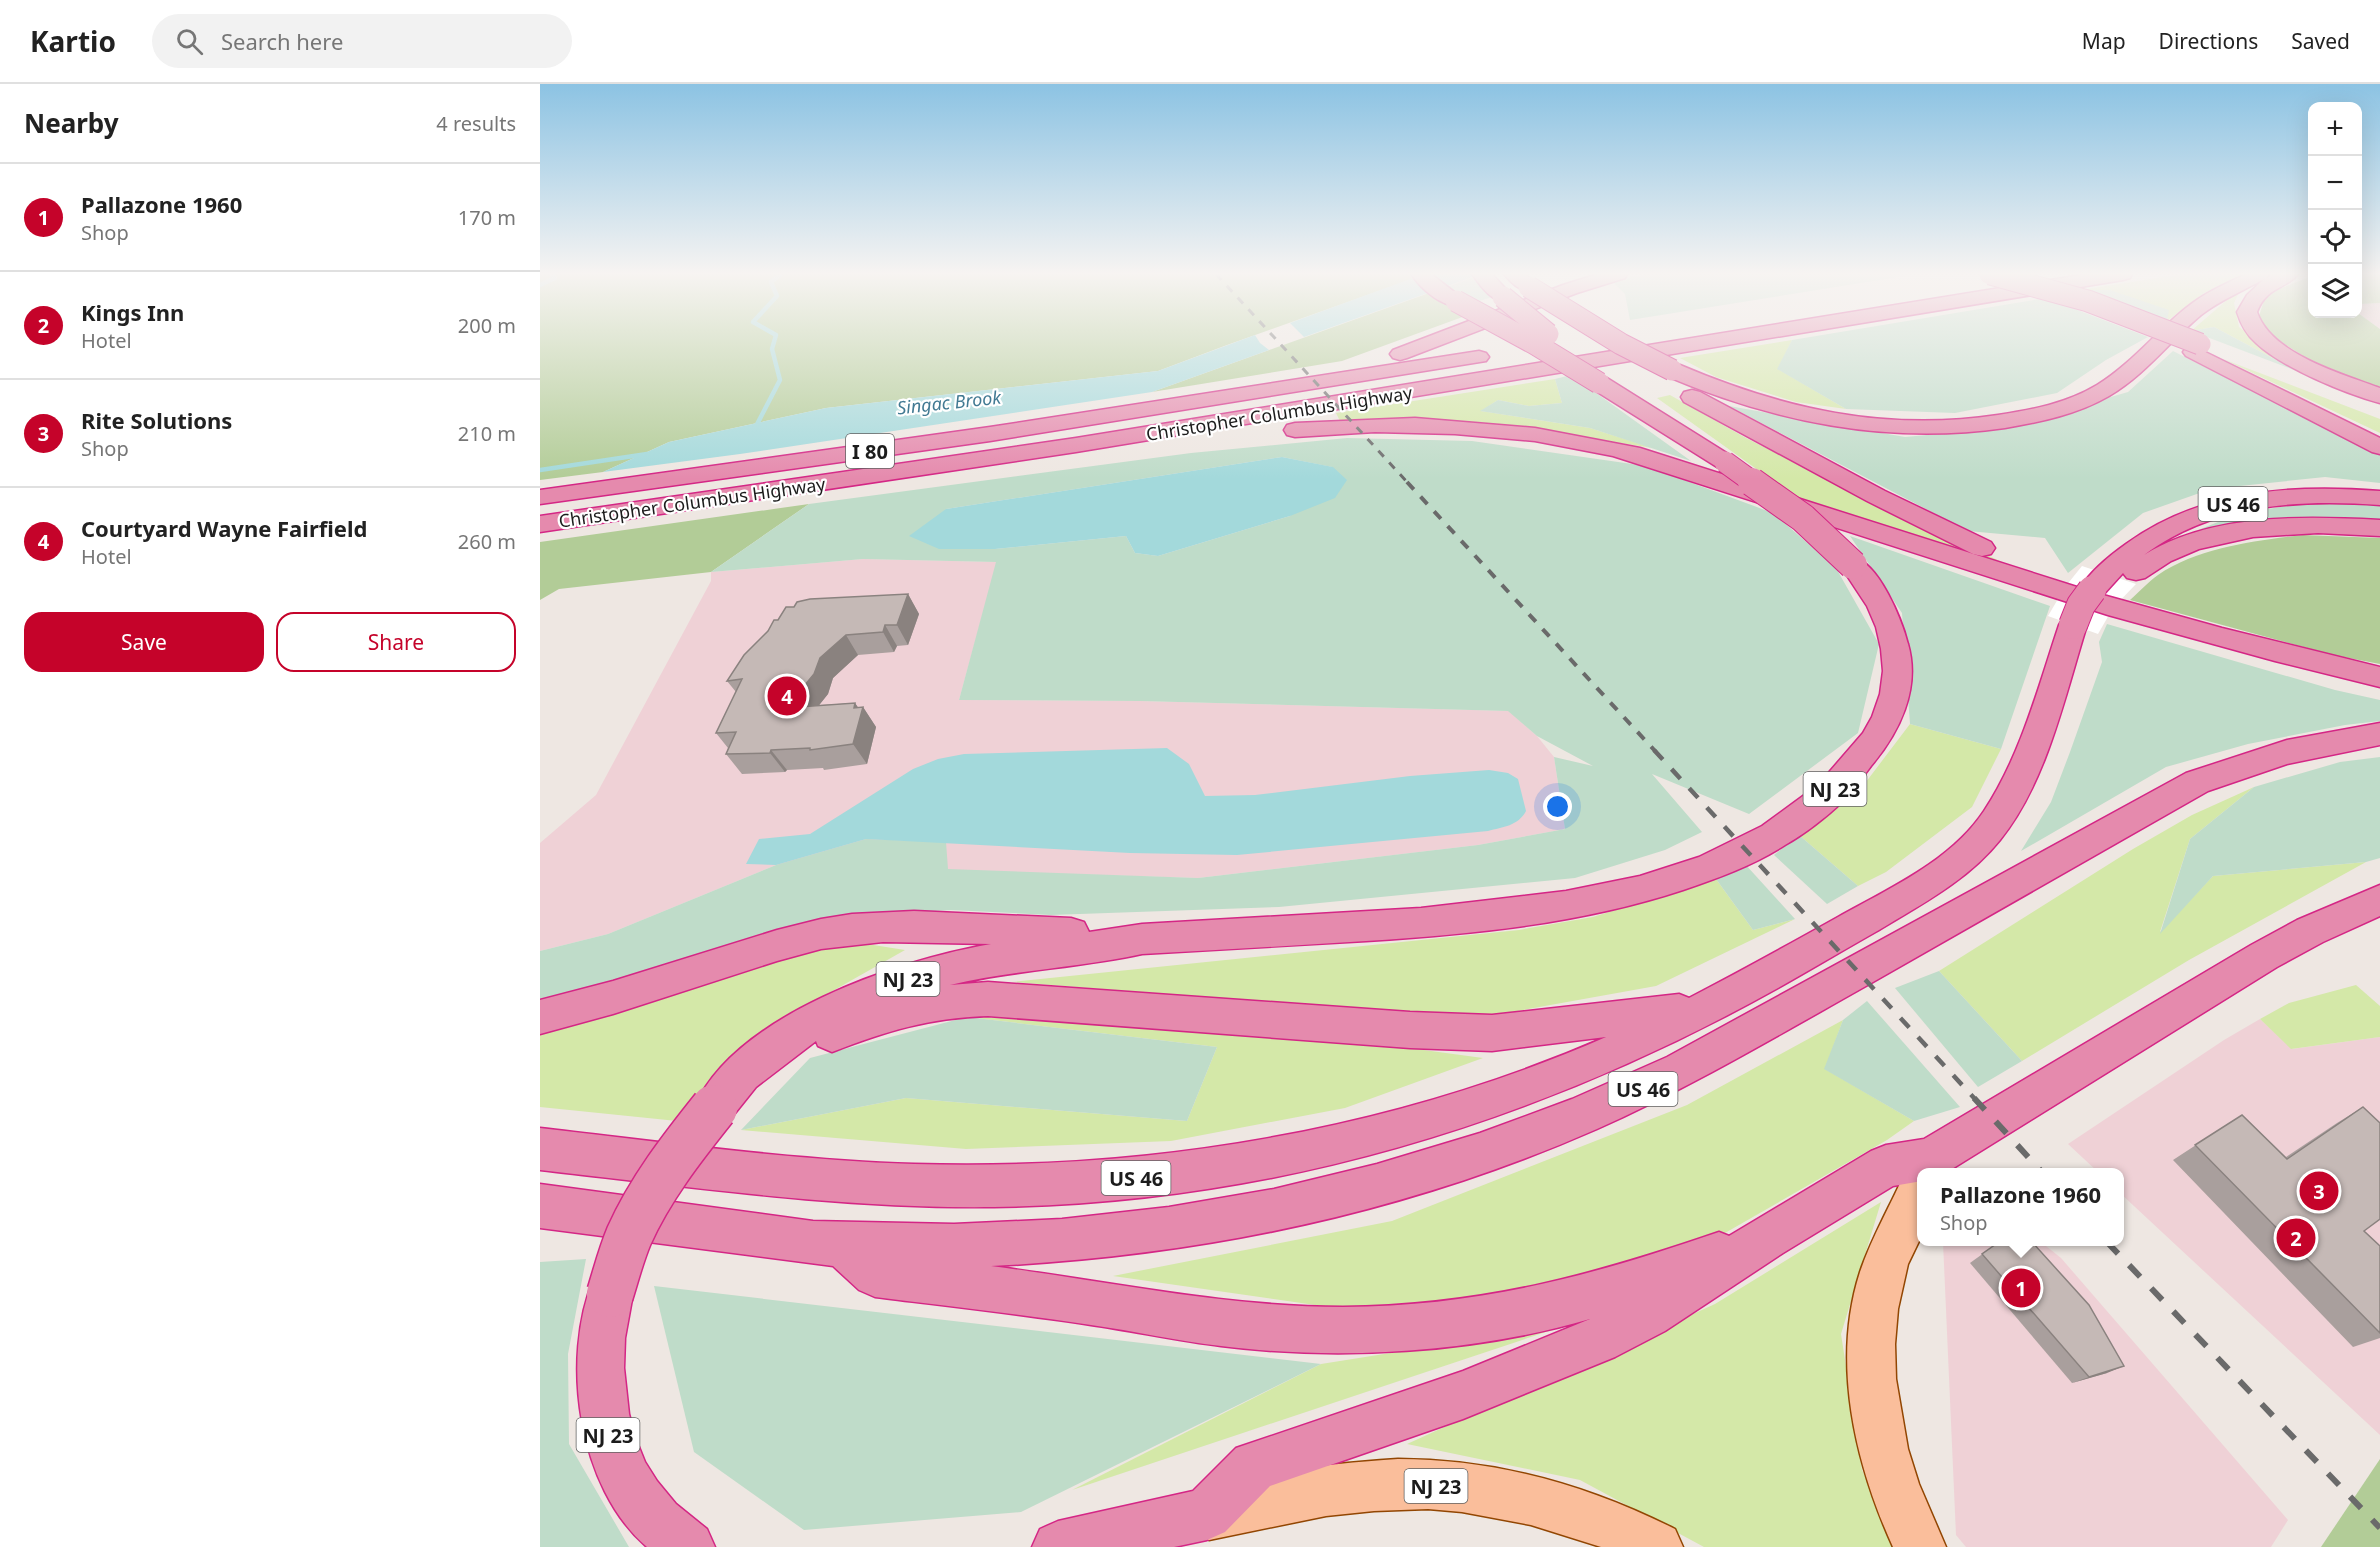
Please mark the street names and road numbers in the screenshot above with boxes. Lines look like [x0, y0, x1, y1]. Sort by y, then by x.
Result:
street label: Christopher Columbus Highway [1144, 380, 1415, 446]
road number: I 80 [846, 434, 894, 468]
street label: Christopher Columbus Highway [557, 471, 828, 533]
road number: US 46 [2198, 487, 2268, 521]
road number: NJ 23 [1804, 772, 1866, 806]
road number: NJ 23 [876, 962, 940, 996]
road number: US 46 [1608, 1072, 1678, 1106]
road number: US 46 [1102, 1161, 1170, 1195]
road number: NJ 23 [576, 1418, 640, 1452]
road number: NJ 23 [1404, 1469, 1468, 1503]

